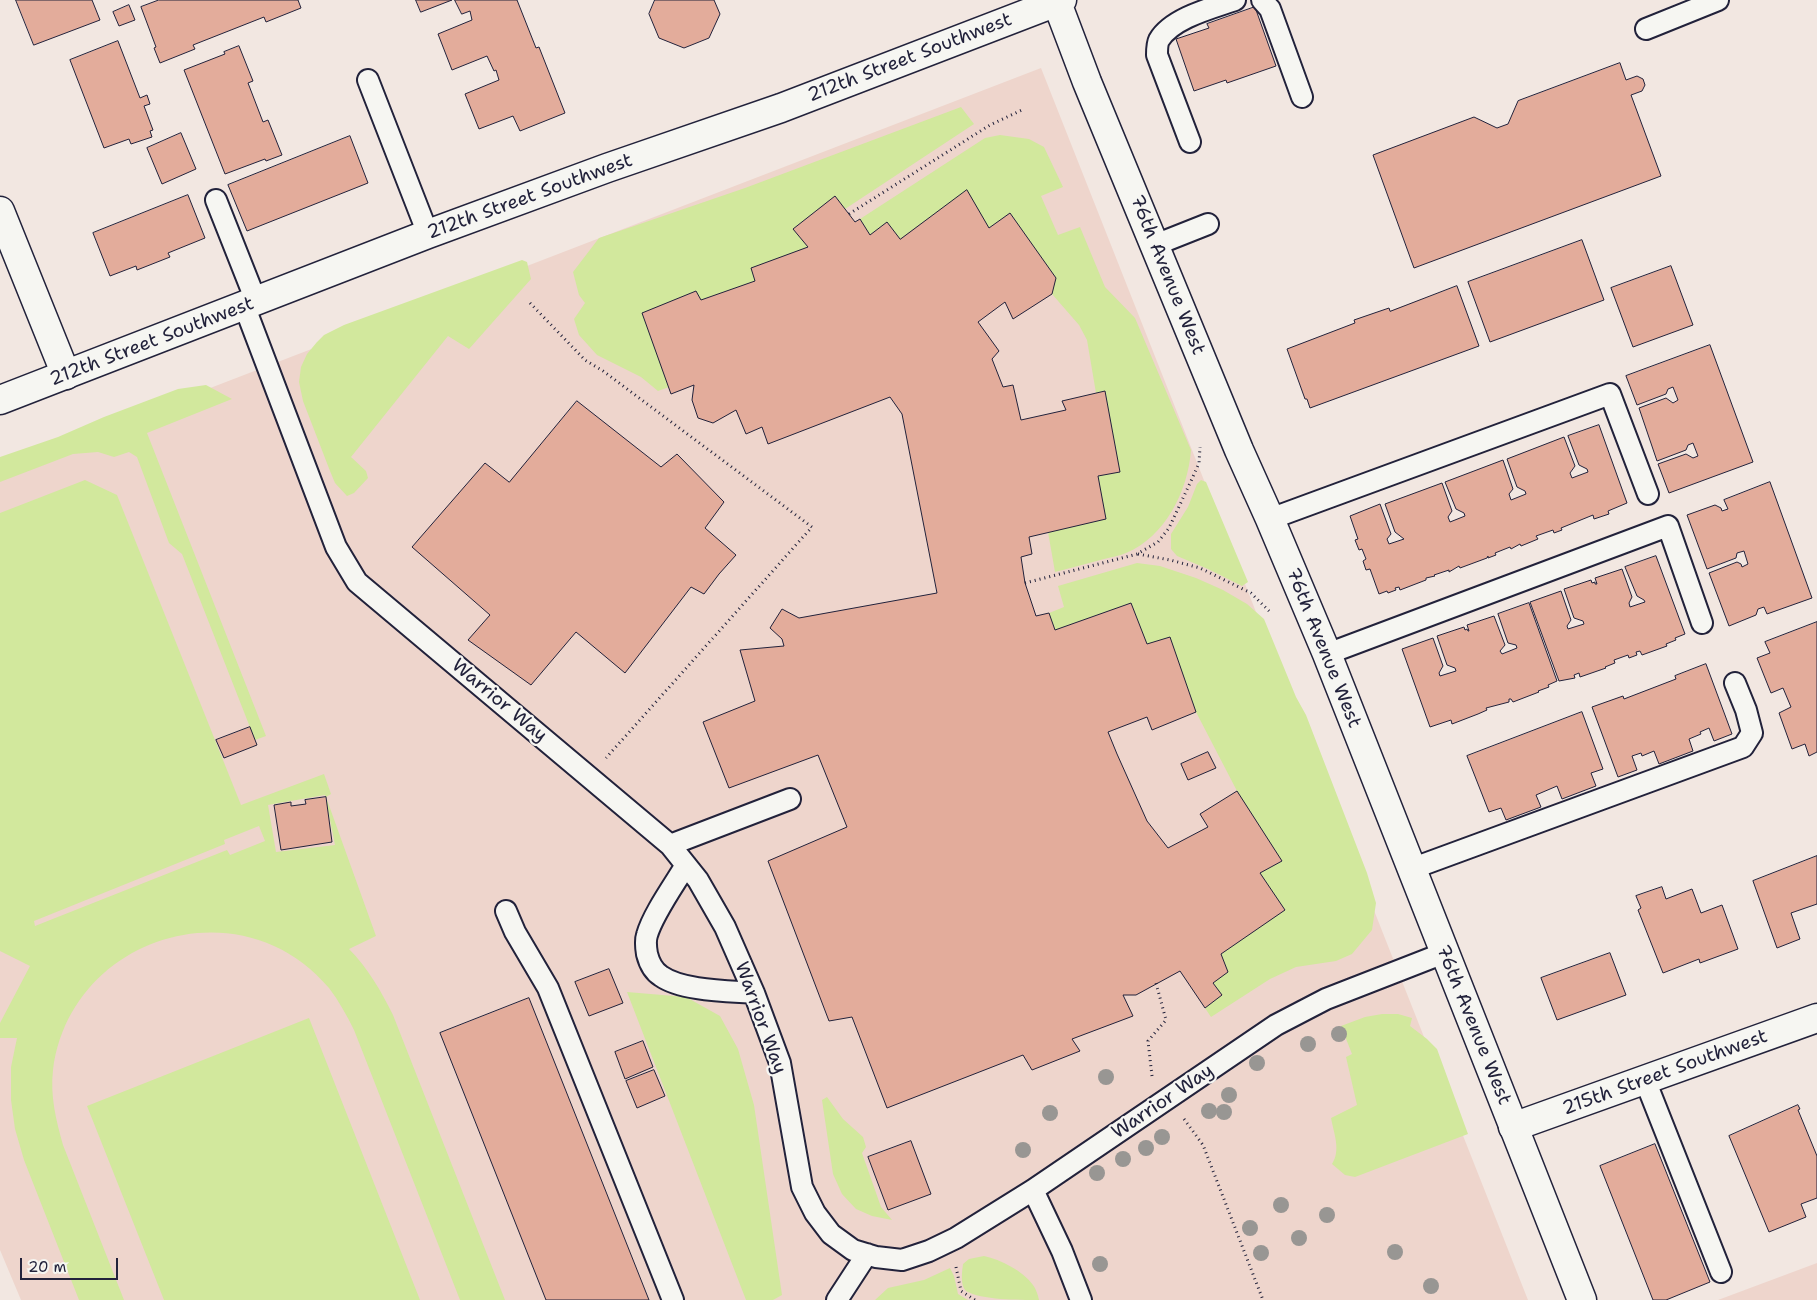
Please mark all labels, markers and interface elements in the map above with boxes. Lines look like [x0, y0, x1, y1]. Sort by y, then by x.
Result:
street label: 212th Street Southwest [805, 8, 1015, 108]
street label: 212th Street Southwest [424, 149, 636, 245]
street label: 76th Avenue West [1124, 192, 1210, 358]
street label: 212th Street Southwest [47, 292, 257, 392]
street label: 76th Avenue West [1280, 565, 1366, 731]
street label: Warrior Way [447, 654, 551, 748]
street label: 76th Avenue West [1430, 942, 1516, 1108]
street label: Warrior Way [729, 959, 791, 1077]
street label: 215th Street Southwest [1559, 1025, 1771, 1121]
street label: Warrior Way [1108, 1060, 1218, 1144]
scale bar [22, 1248, 120, 1280]
text: 20 m [28, 1257, 67, 1277]

